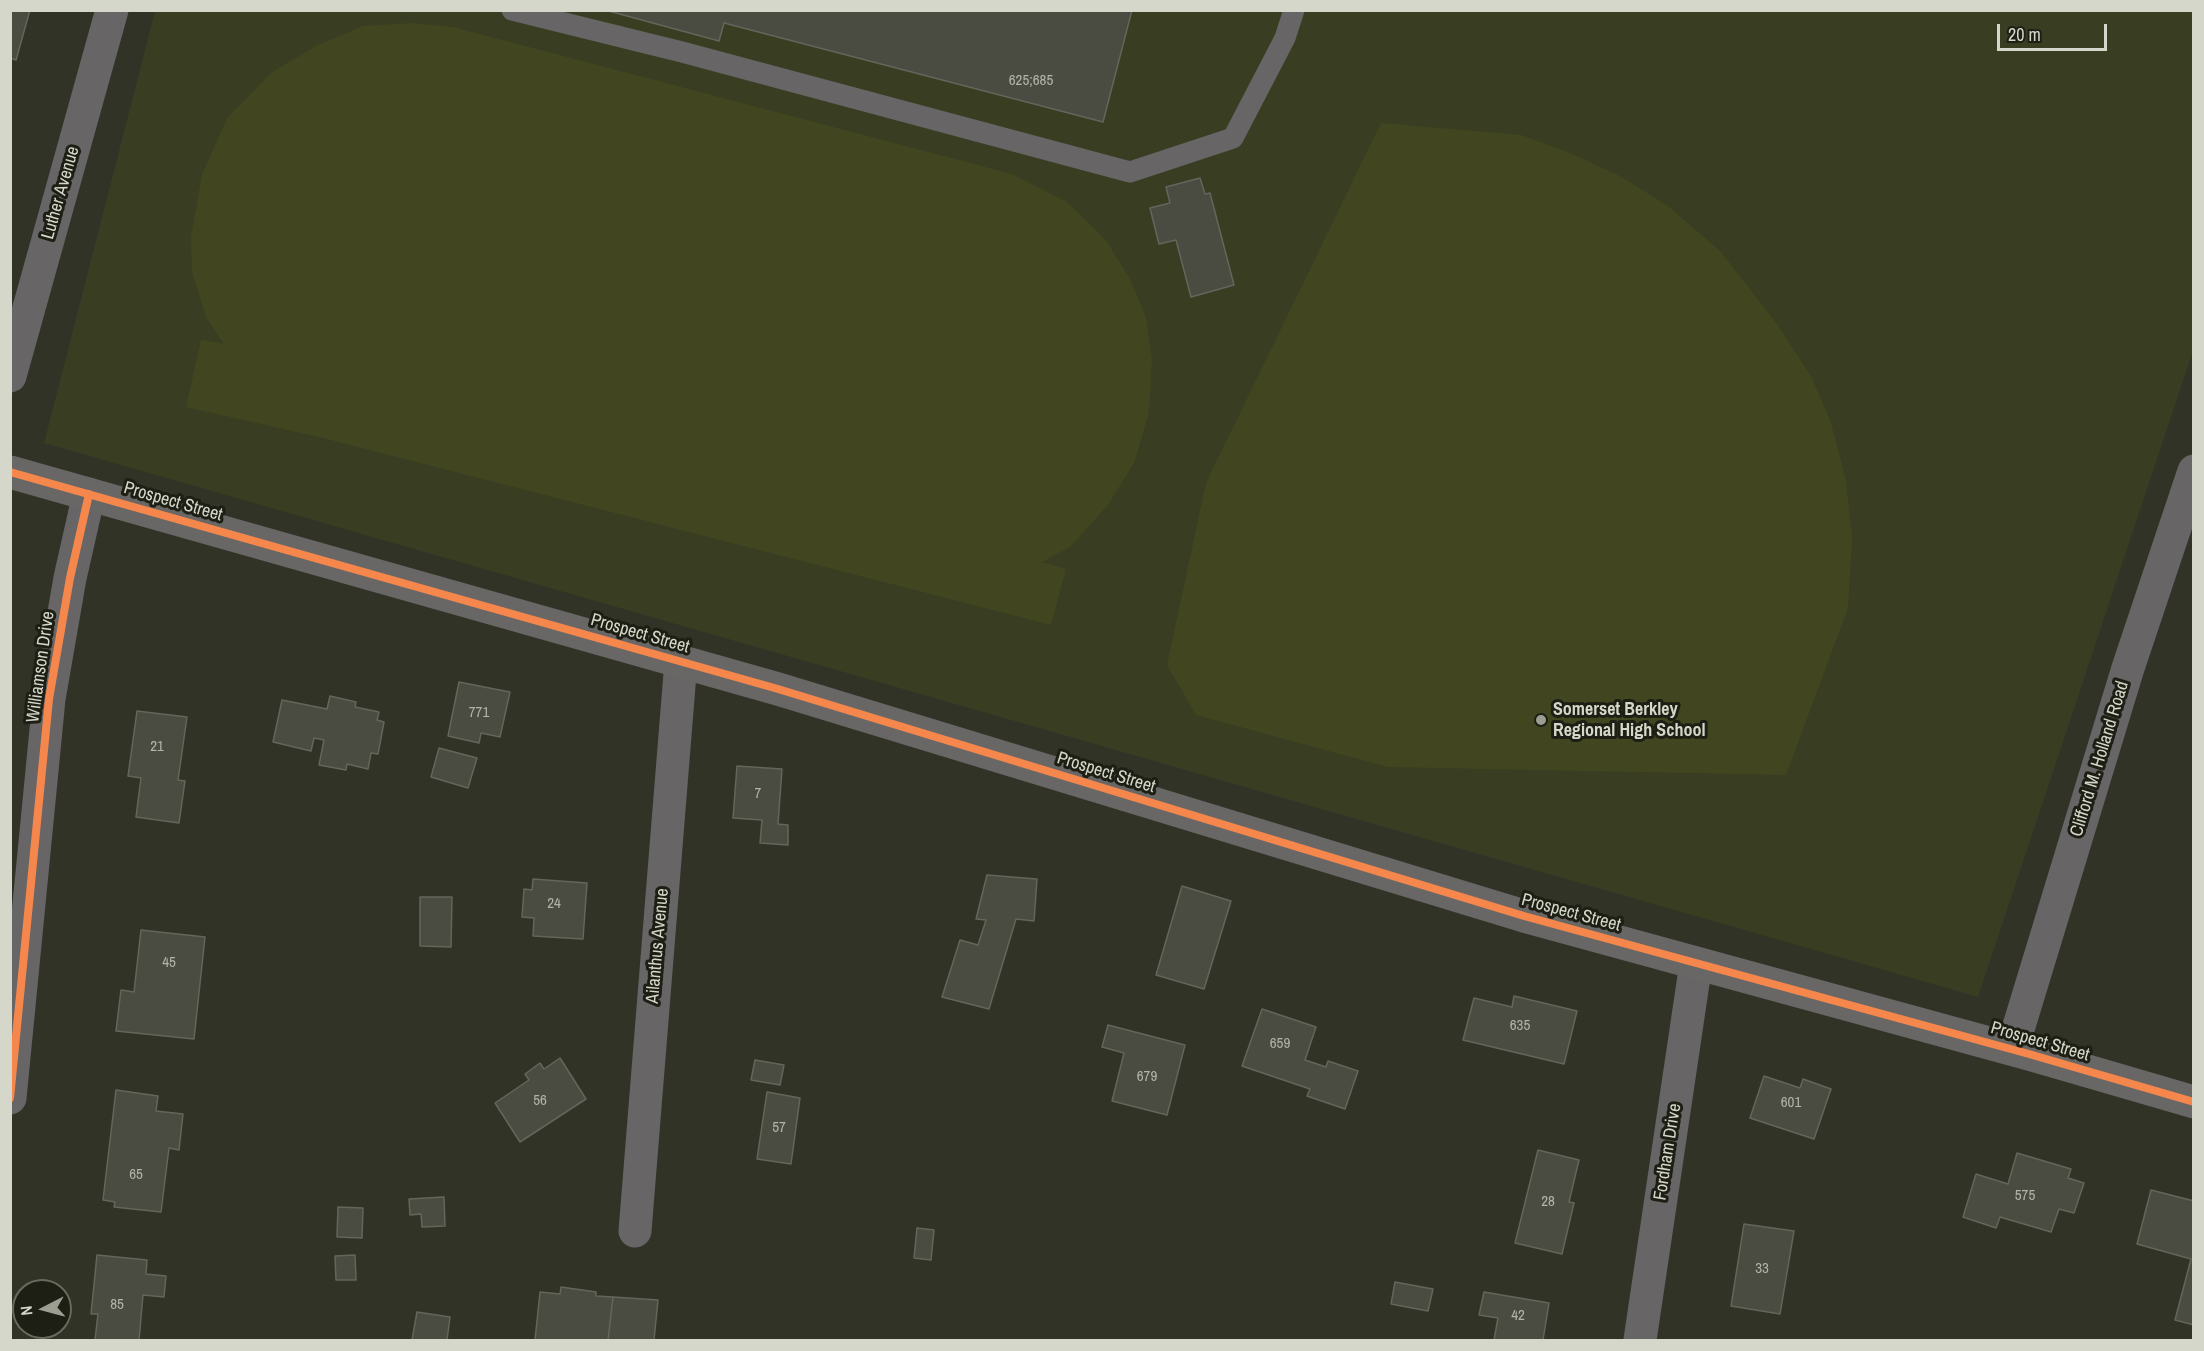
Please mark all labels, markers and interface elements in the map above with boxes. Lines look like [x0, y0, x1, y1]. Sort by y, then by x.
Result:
scale bar [2000, 12, 2110, 50]
text: 20 m [2008, 22, 2041, 47]
house number: 625;685 [1009, 72, 1053, 90]
street label: Luther Avenue [37, 144, 85, 242]
street label: Prospect Street [121, 478, 225, 526]
street label: Williamson Drive [22, 610, 60, 724]
street label: Prospect Street [588, 610, 692, 658]
street label: Clifford M. Holland Road [2066, 679, 2134, 839]
place label: Somerset Berkley Regional High School [1553, 699, 1706, 742]
house number: 771 [469, 704, 489, 722]
marker: Somerset Berkley Regional High School [1534, 713, 1548, 727]
house number: 21 [150, 738, 164, 756]
street label: Prospect Street [1054, 748, 1158, 798]
house number: 7 [755, 785, 761, 803]
street label: Ailanthus Avenue [642, 888, 674, 1004]
street label: Prospect Street [1519, 889, 1623, 937]
house number: 24 [547, 895, 561, 913]
house number: 45 [162, 954, 176, 972]
house number: 635 [1510, 1017, 1530, 1035]
street label: Prospect Street [1988, 1018, 2092, 1066]
house number: 659 [1270, 1035, 1290, 1053]
house number: 679 [1137, 1068, 1157, 1086]
house number: 56 [533, 1092, 547, 1110]
house number: 601 [1781, 1094, 1801, 1112]
street label: Fordham Drive [1650, 1102, 1686, 1202]
house number: 57 [772, 1119, 786, 1137]
house number: 65 [129, 1166, 143, 1184]
house number: 575 [2015, 1187, 2035, 1205]
house number: 28 [1541, 1193, 1555, 1211]
house number: 33 [1755, 1260, 1769, 1278]
north arrow [12, 1279, 72, 1339]
house number: 85 [110, 1296, 124, 1314]
text: N [15, 1305, 38, 1317]
house number: 42 [1511, 1307, 1525, 1325]

